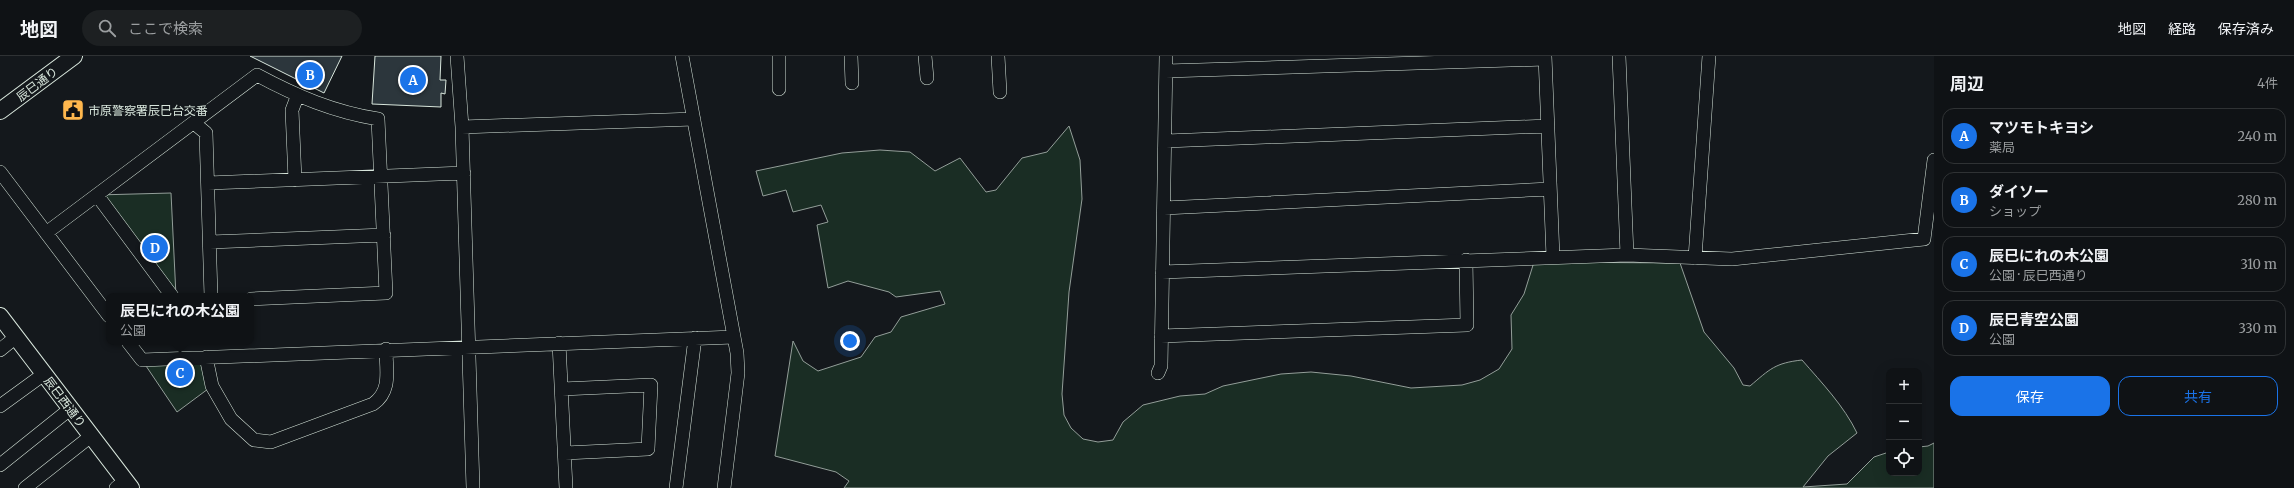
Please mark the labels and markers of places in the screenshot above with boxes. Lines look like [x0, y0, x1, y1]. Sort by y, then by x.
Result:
pin: B [297, 60, 323, 90]
pin: A [400, 65, 426, 95]
public building icon: 市原警察署辰巳台交番 [60, 97, 86, 123]
place label: 市原警察署辰巳台交番 [88, 103, 208, 118]
pin: D [142, 233, 168, 263]
pin: C [167, 358, 193, 388]

